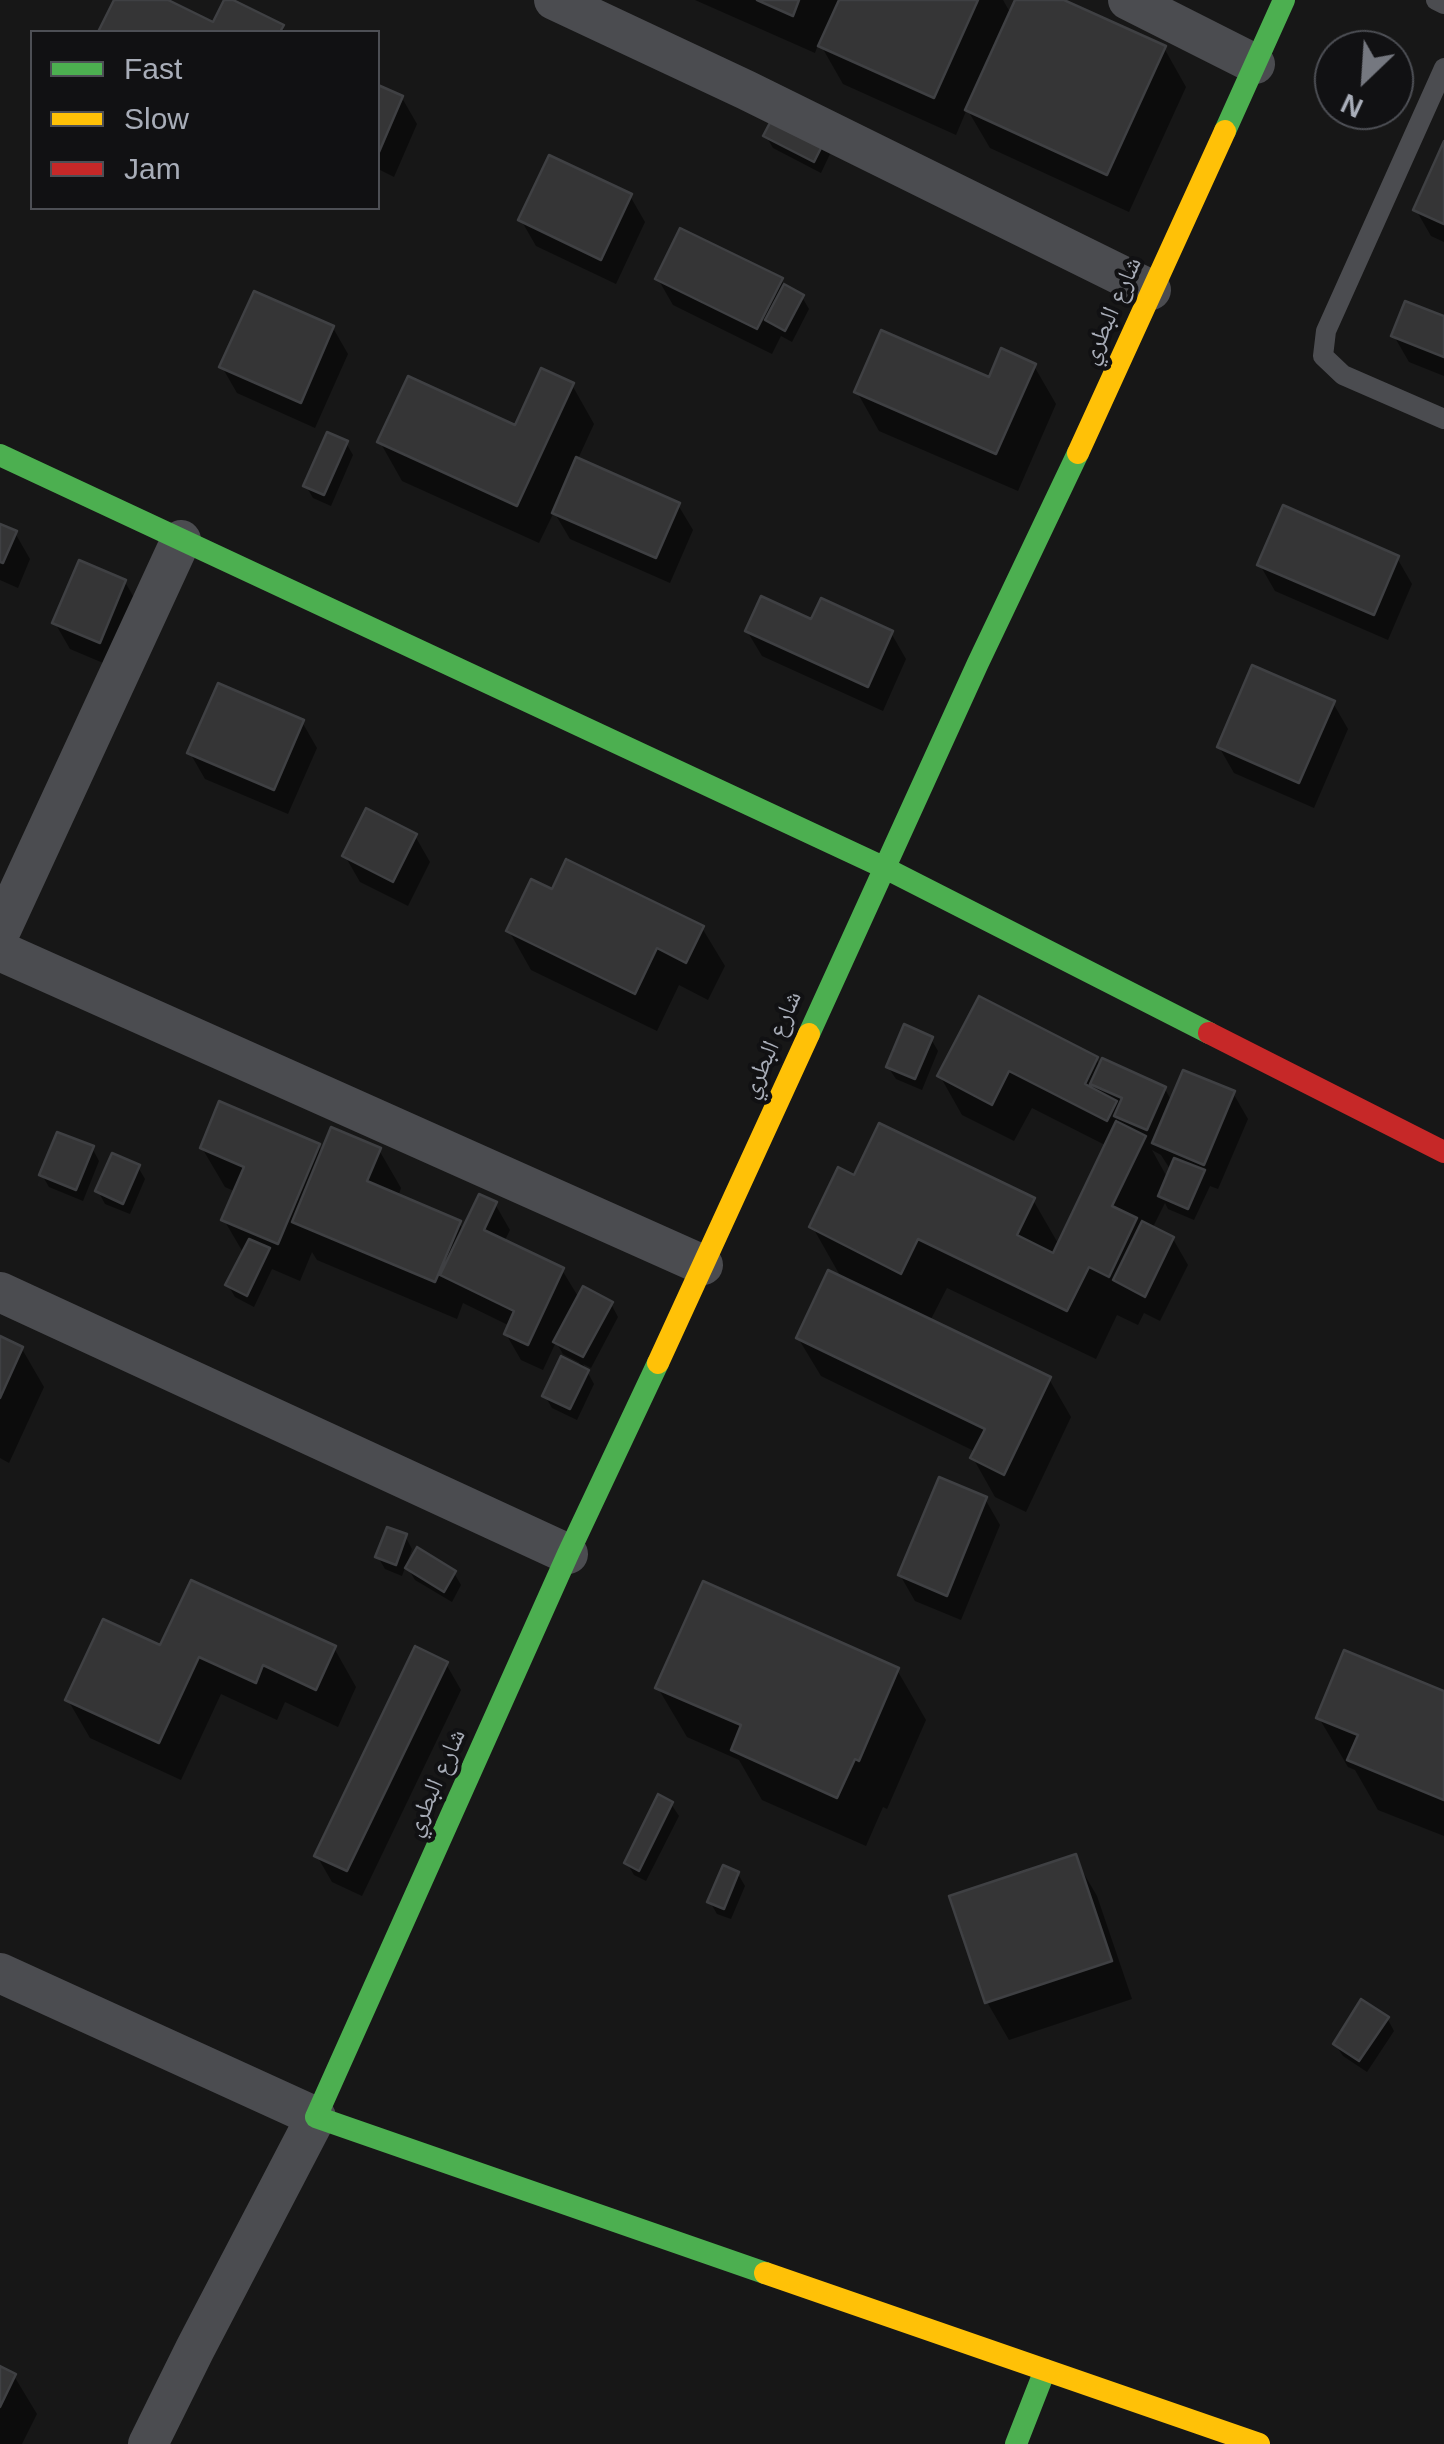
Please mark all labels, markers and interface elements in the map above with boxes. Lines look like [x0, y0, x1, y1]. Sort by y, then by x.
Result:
legend [30, 30, 380, 210]
north arrow [1314, 30, 1414, 130]
text: Fast [124, 52, 182, 85]
text: N [1336, 88, 1368, 124]
text: Slow [124, 102, 189, 135]
text: Jam [124, 152, 181, 185]
street label: شارع البطري [1075, 253, 1149, 369]
street label: شارع البطري [735, 987, 809, 1103]
street label: شارع البطري [399, 1725, 473, 1841]

